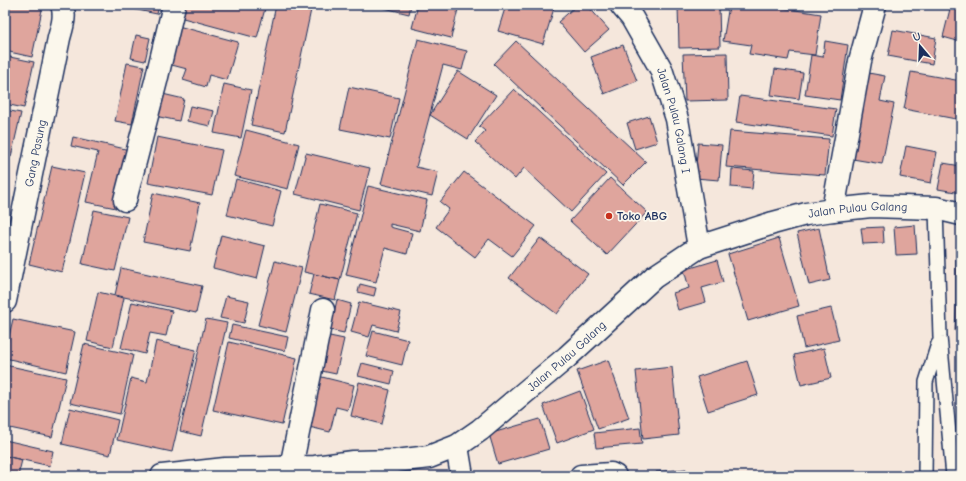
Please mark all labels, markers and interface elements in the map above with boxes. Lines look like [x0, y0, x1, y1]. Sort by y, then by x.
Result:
north arrow [900, 26, 940, 66]
text: U [911, 30, 923, 44]
street label: Jalan Pulau Galang I [654, 66, 693, 175]
street label: Gang Pasung [22, 118, 49, 188]
street label: Jalan Pulau Galang [807, 199, 908, 221]
place label: Toko ABG [617, 209, 668, 223]
marker: Toko ABG [604, 211, 614, 221]
street label: Jalan Pulau Galang [525, 318, 609, 394]

